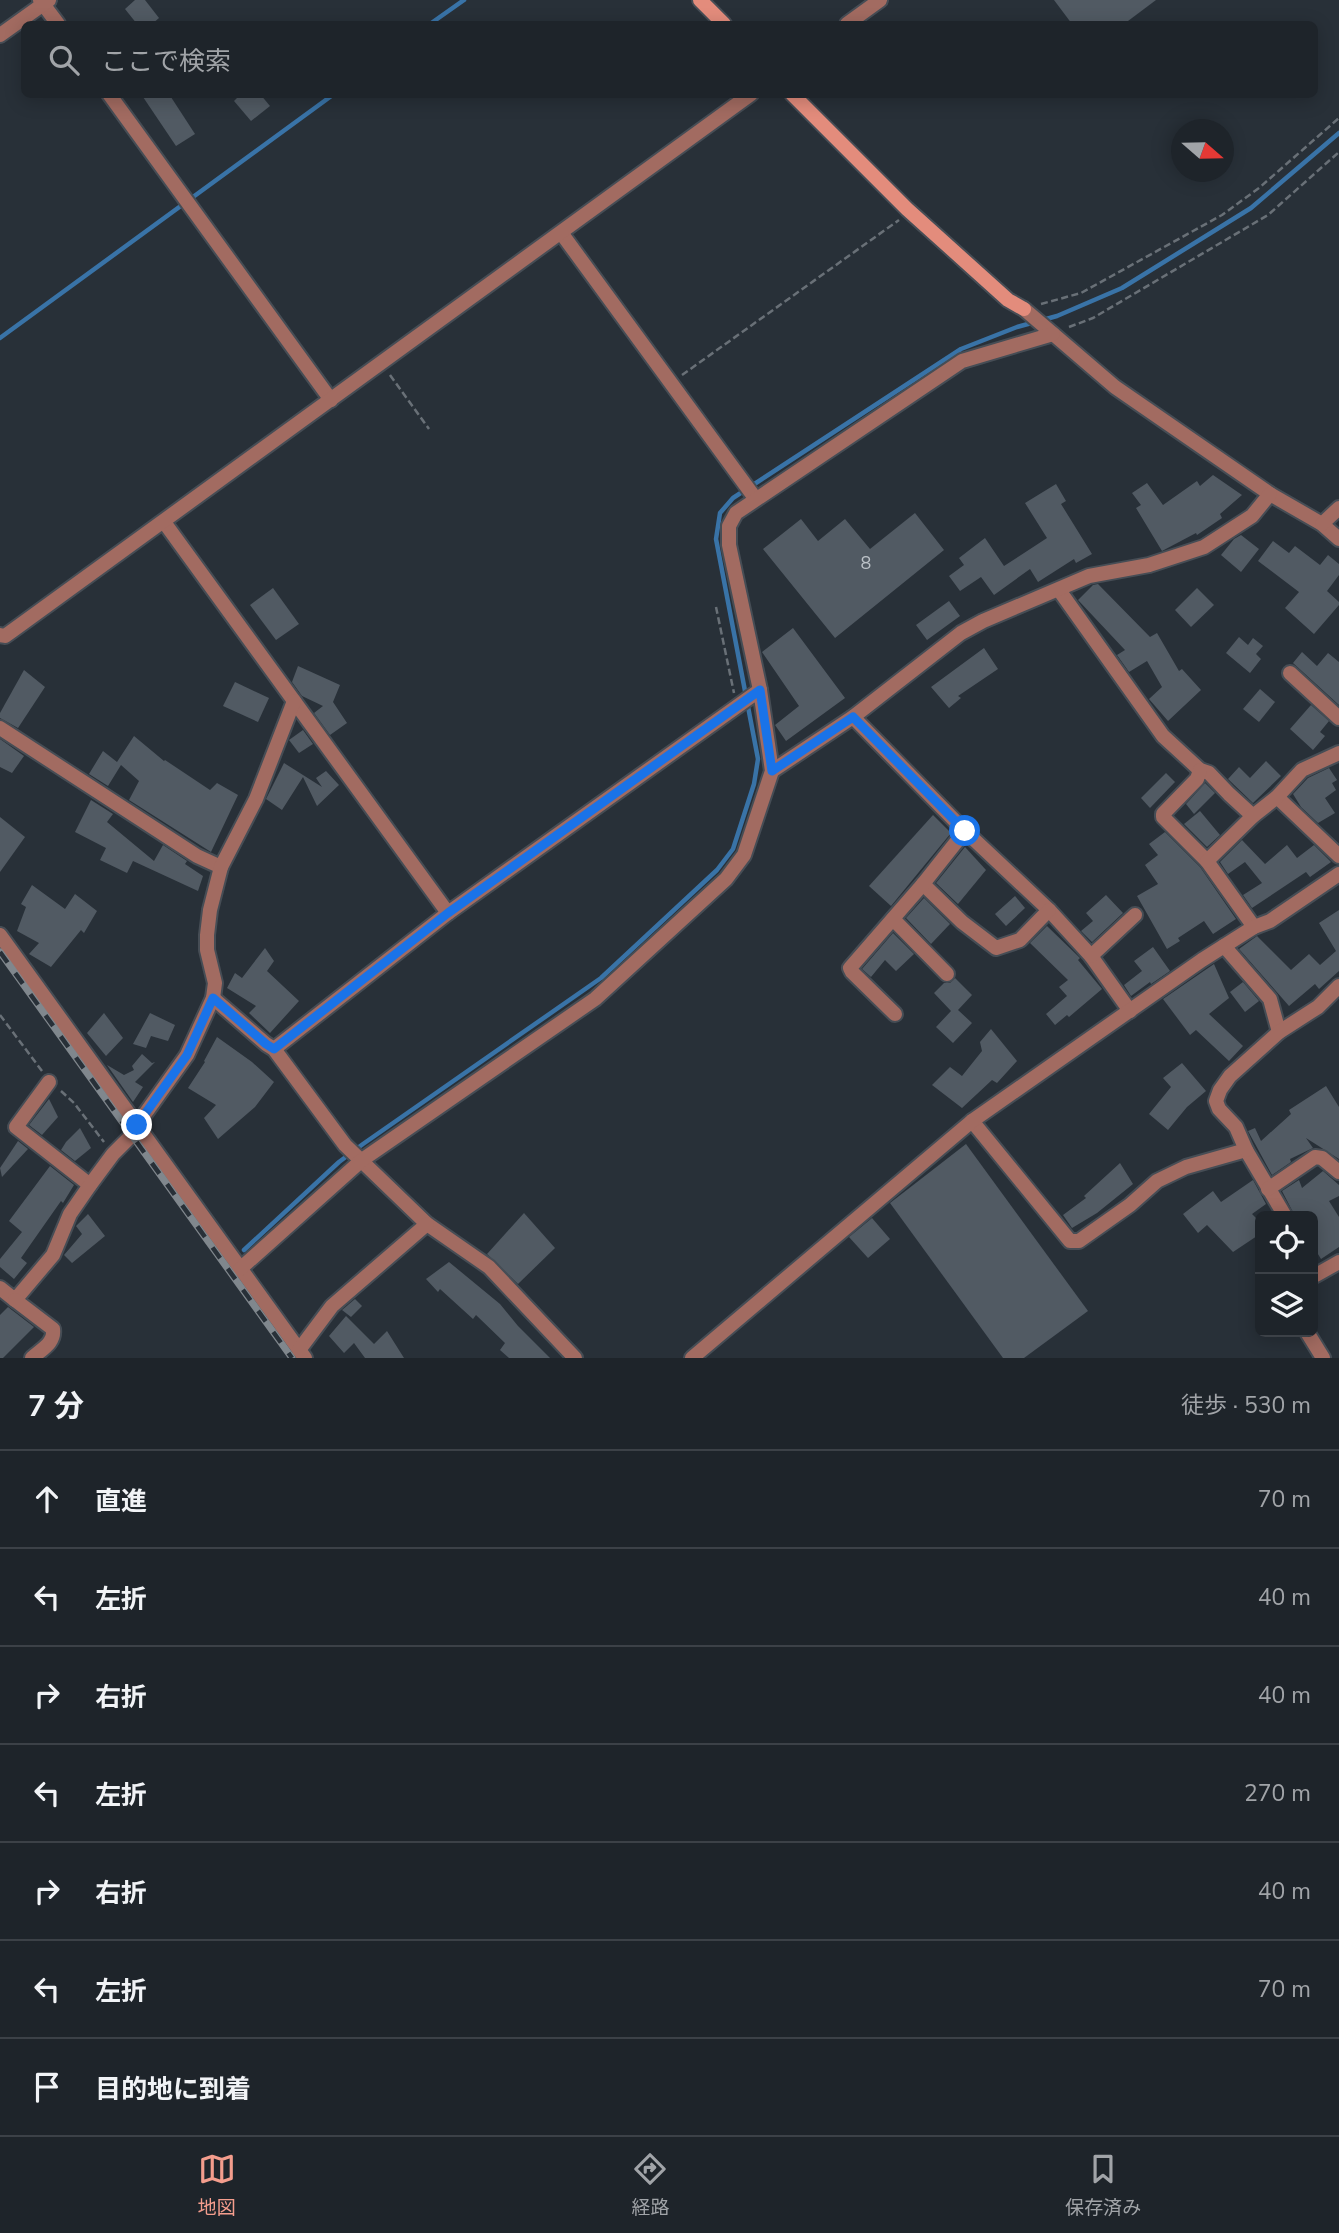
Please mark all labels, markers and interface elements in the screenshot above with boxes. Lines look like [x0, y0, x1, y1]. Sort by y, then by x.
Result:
search box [21, 21, 1318, 98]
icon: search [45, 41, 83, 79]
text: ここで検索 [101, 44, 231, 79]
north arrow [1171, 119, 1234, 182]
house number: 8 [861, 551, 871, 575]
route start [949, 815, 980, 846]
route end [121, 1109, 152, 1140]
map controls [1255, 1211, 1318, 1337]
button: locate [1255, 1211, 1318, 1274]
button: layers [1255, 1274, 1318, 1337]
text: 7 分 [28, 1386, 84, 1427]
text: 徒歩 · 530 m [1181, 1390, 1311, 1421]
icon: ahead [28, 1480, 66, 1518]
text: 直進 [95, 1484, 147, 1519]
text: 70 m [1258, 1484, 1311, 1515]
icon: left [28, 1578, 66, 1616]
text: 左折 [95, 1582, 147, 1617]
text: 40 m [1258, 1582, 1311, 1613]
icon: right [28, 1676, 66, 1714]
text: 右折 [95, 1680, 147, 1715]
text: 40 m [1258, 1680, 1311, 1711]
icon: left [28, 1774, 66, 1812]
text: 左折 [95, 1778, 147, 1813]
text: 270 m [1244, 1778, 1311, 1809]
icon: right [28, 1872, 66, 1910]
text: 右折 [95, 1876, 147, 1911]
text: 40 m [1258, 1876, 1311, 1907]
icon: left [28, 1970, 66, 2008]
text: 左折 [95, 1974, 147, 2009]
text: 70 m [1258, 1974, 1311, 2005]
icon: arrive [28, 2068, 66, 2106]
text: 目的地に到着 [95, 2072, 251, 2107]
tab: 地図 [198, 2150, 236, 2221]
tab: 経路 [631, 2150, 669, 2221]
tab: 保存済み [1065, 2150, 1141, 2221]

